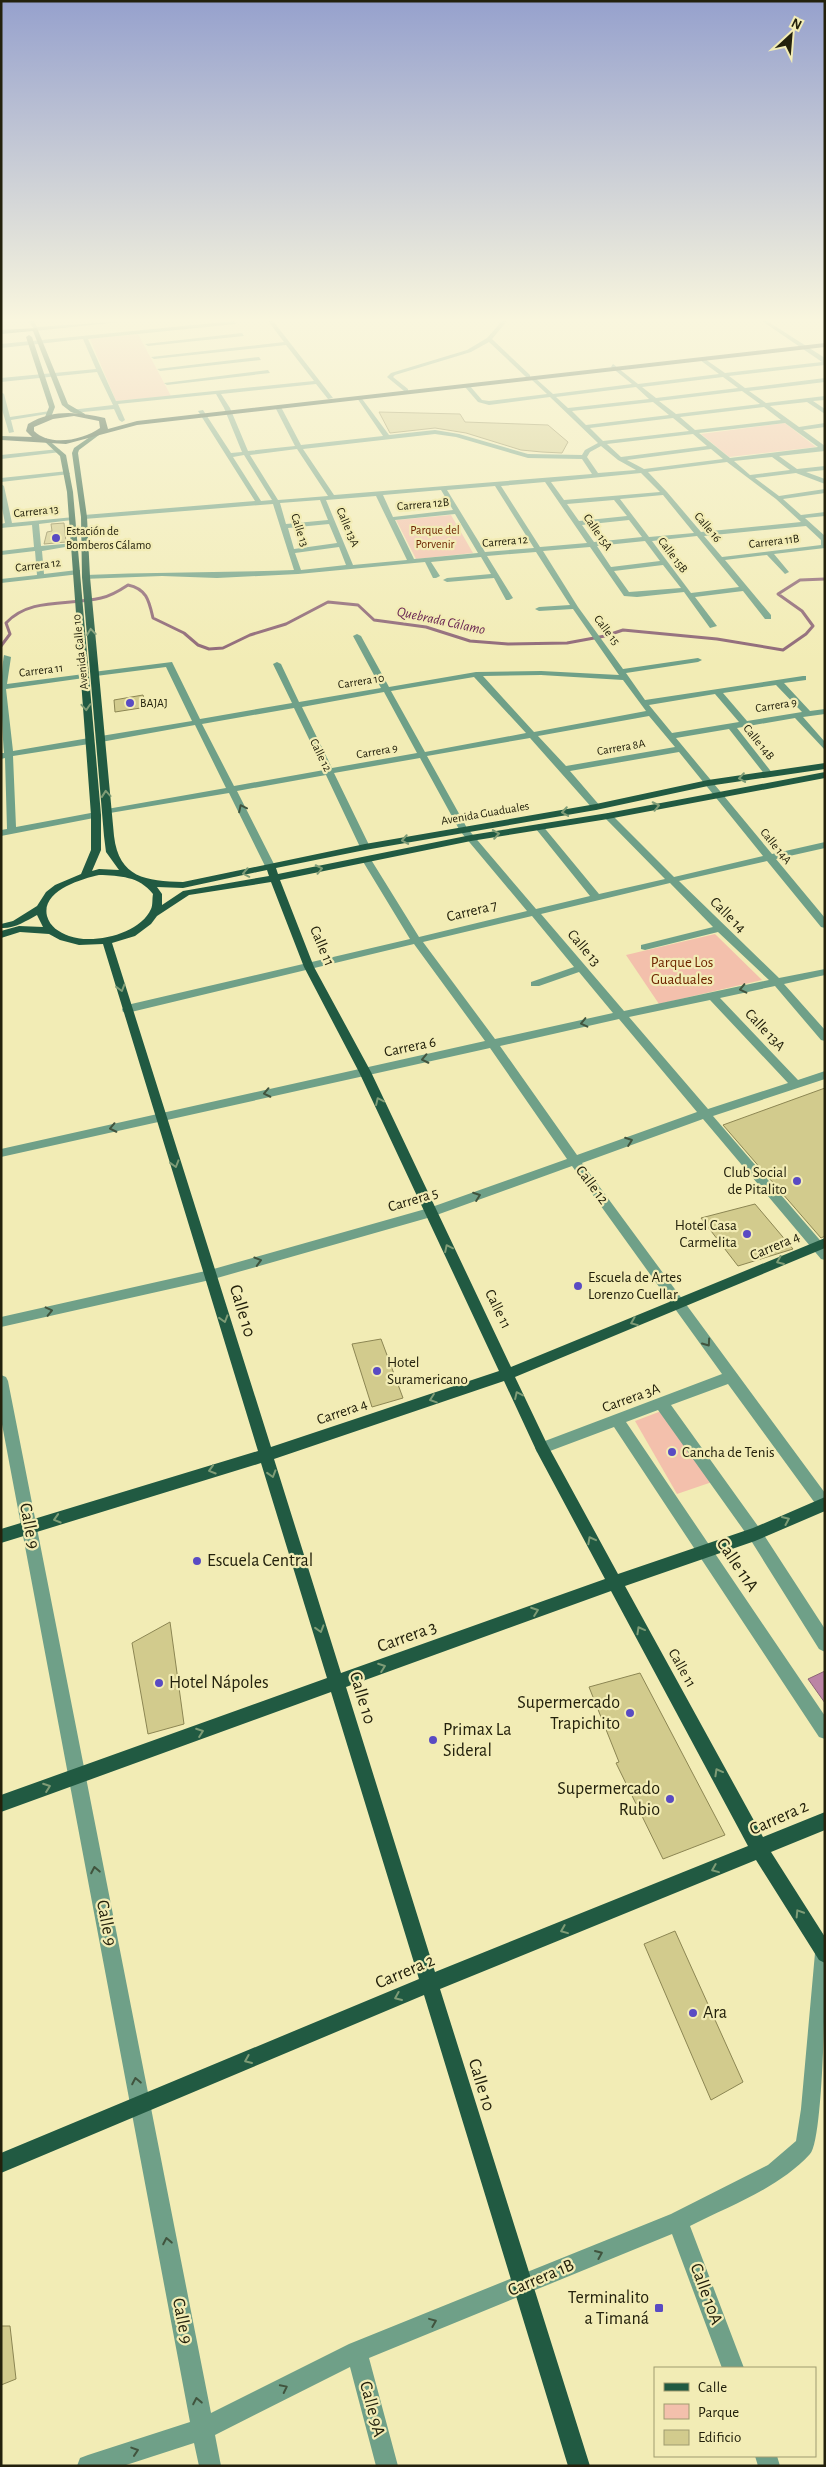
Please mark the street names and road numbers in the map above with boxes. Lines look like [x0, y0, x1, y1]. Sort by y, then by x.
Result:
street label: Carrera 12B [396, 496, 450, 512]
street label: Carrera 13 [13, 503, 59, 519]
street label: Calle 13A [334, 506, 362, 548]
street label: Calle 16 [692, 510, 724, 545]
street label: Calle 13 [289, 512, 311, 548]
street label: Calle 15A [581, 512, 615, 552]
street label: Carrera 11B [748, 532, 800, 550]
street label: Carrera 12 [482, 533, 529, 549]
street label: Calle 15B [656, 535, 690, 575]
street label: Carrera 12 [15, 556, 62, 574]
street label: Calle 15 [592, 613, 622, 647]
street label: Avenida Calle 10 [70, 614, 90, 690]
street label: Carrera 11 [18, 661, 64, 679]
street label: Carrera 10 [337, 671, 385, 691]
street label: Carrera 9 [754, 696, 798, 714]
street label: Calle 14B [741, 722, 777, 762]
street label: Calle 12 [308, 737, 334, 774]
street label: Carrera 8A [596, 737, 646, 757]
street label: Carrera 9 [355, 741, 399, 761]
street label: Avenida Guaduales [440, 799, 530, 827]
street label: Calle 14A [758, 826, 794, 866]
street label: Calle 14 [707, 894, 749, 936]
street label: Carrera 7 [445, 897, 499, 925]
street label: Calle 11 [307, 924, 337, 968]
street label: Calle 13 [564, 927, 604, 969]
street label: Calle 13A [742, 1006, 788, 1054]
street label: Carrera 6 [383, 1034, 437, 1060]
street label: Calle 12 [573, 1163, 611, 1207]
street label: Carrera 5 [386, 1185, 440, 1215]
street label: Carrera 4 [748, 1229, 802, 1263]
street label: Calle 10 [226, 1283, 258, 1339]
street label: Calle 11 [482, 1287, 514, 1331]
street label: Carrera 3A [600, 1381, 662, 1415]
street label: Carrera 4 [315, 1396, 369, 1428]
street label: Calle 9 [16, 1502, 42, 1550]
street label: Calle 11A [713, 1535, 762, 1596]
street label: Carrera 3 [375, 1618, 439, 1656]
street label: Calle 11 [665, 1646, 699, 1690]
street label: Calle 10 [346, 1670, 378, 1726]
street label: Carrera 2 [747, 1797, 811, 1839]
street label: Calle 9 [93, 1899, 119, 1947]
street label: Carrera 2 [373, 1952, 437, 1992]
street label: Calle 10 [465, 2057, 497, 2113]
street label: Carrera 1B [505, 2256, 577, 2300]
street label: Calle 10A [687, 2261, 726, 2328]
street label: Calle 9 [169, 2297, 195, 2345]
street label: Calle 9A [356, 2379, 388, 2439]

